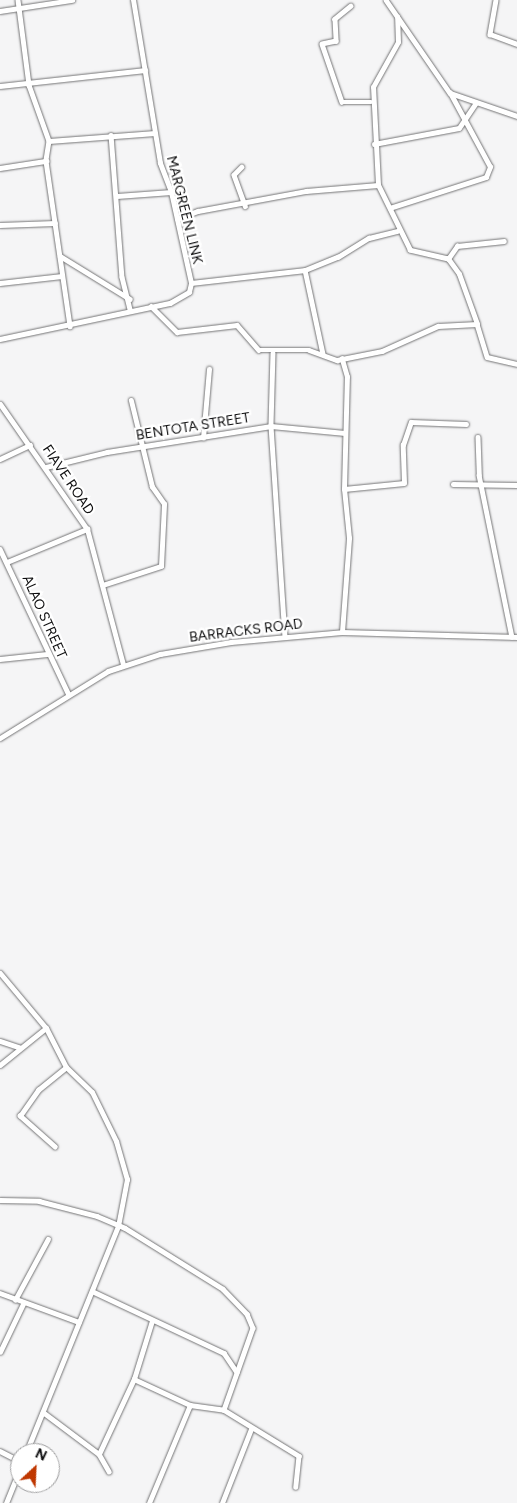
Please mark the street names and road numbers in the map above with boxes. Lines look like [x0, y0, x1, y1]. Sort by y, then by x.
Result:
street label: MARGREEN LINK [162, 154, 206, 266]
street label: BENTOTA STREET [135, 410, 251, 444]
street label: FIAVE ROAD [39, 442, 97, 518]
street label: ALAO STREET [18, 573, 70, 661]
street label: BARRACKS ROAD [188, 616, 304, 646]

